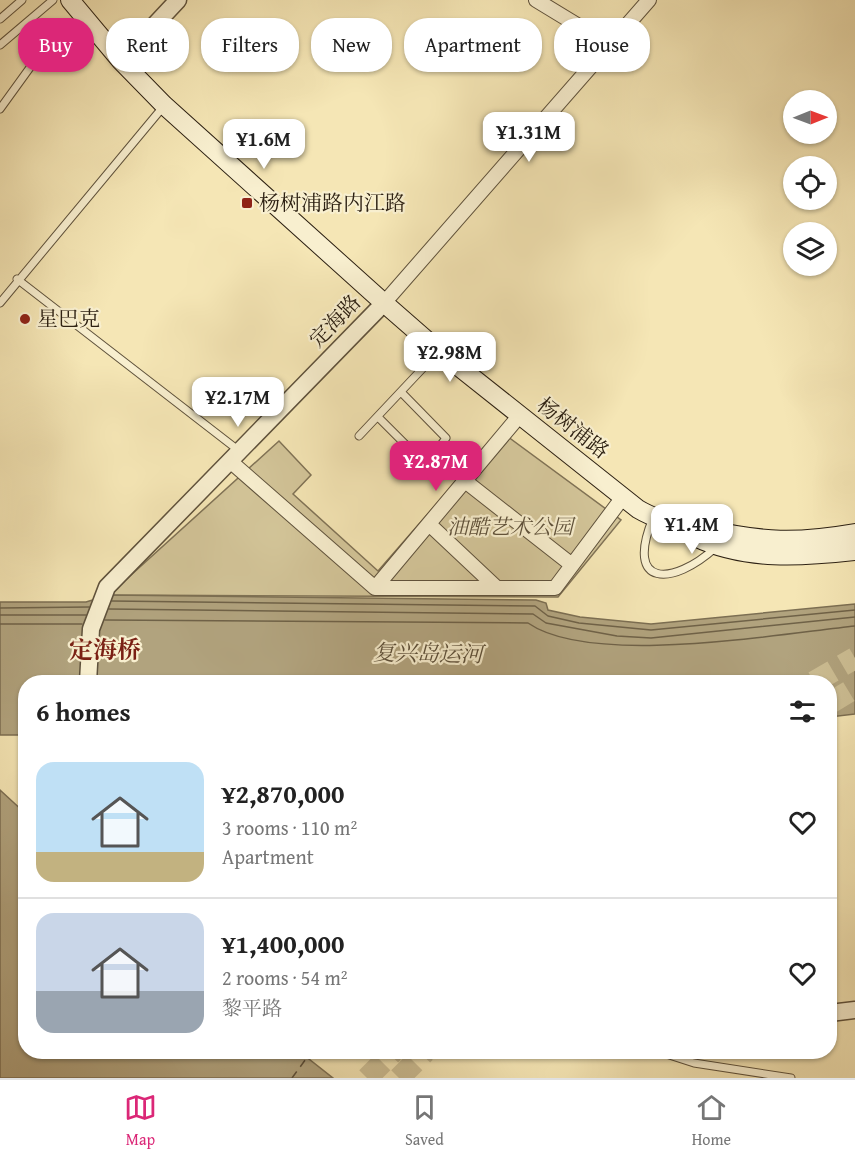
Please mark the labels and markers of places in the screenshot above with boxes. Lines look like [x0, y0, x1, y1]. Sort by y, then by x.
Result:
pin: ¥1.31M [480, 112, 578, 163]
pin: ¥1.6M [222, 119, 306, 170]
place label: 杨树浦路内江路 [259, 187, 406, 218]
marker: 杨树浦路内江路 [240, 196, 254, 210]
place label: 星巴克 [37, 303, 100, 334]
marker: 星巴克 [18, 312, 32, 326]
pin: ¥2.98M [401, 332, 499, 383]
pin: ¥2.17M [189, 377, 287, 428]
pin: ¥2.87M [387, 441, 485, 492]
pin: ¥1.4M [650, 504, 734, 555]

